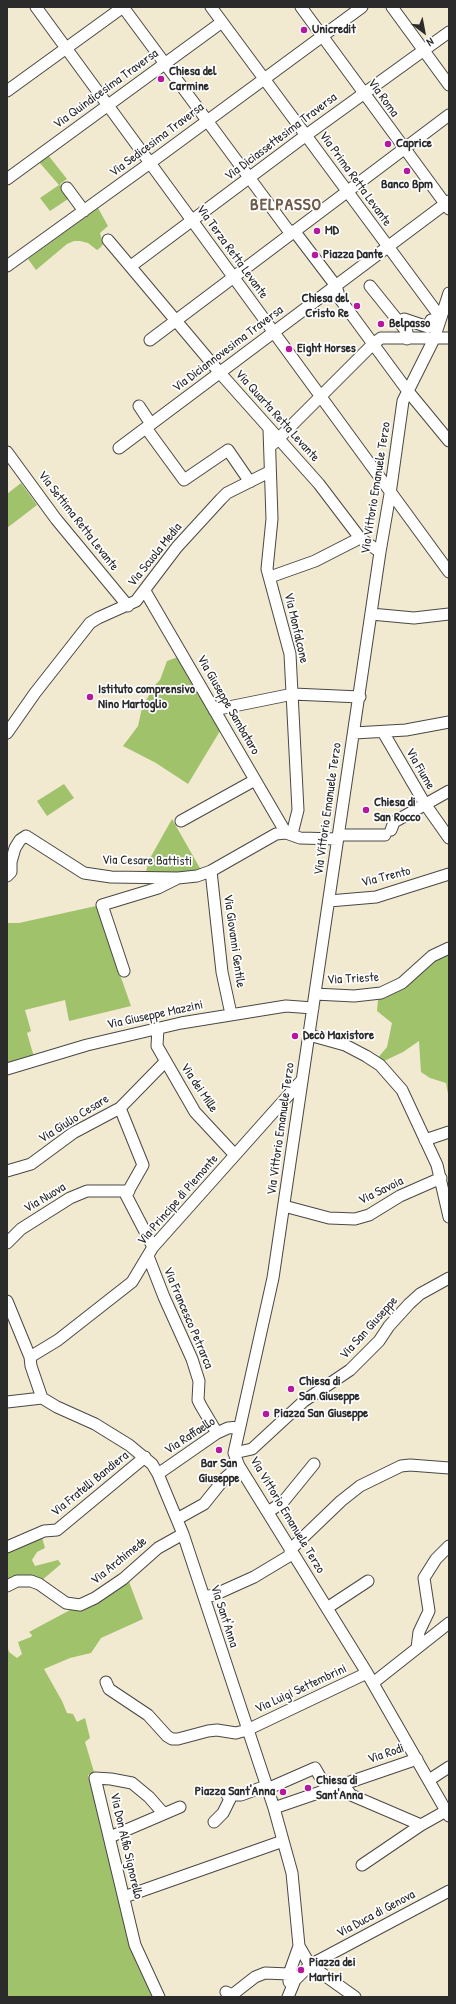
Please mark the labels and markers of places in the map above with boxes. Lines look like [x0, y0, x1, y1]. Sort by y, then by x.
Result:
place label: Unicredit [312, 22, 356, 38]
marker: Unicredit [299, 25, 309, 35]
place label: Chiesa del Carmine [169, 64, 216, 95]
marker: Chiesa del Carmine [156, 74, 166, 84]
place label: Caprice [396, 136, 432, 152]
marker: Caprice [383, 139, 393, 149]
marker: Banco Bpm [402, 166, 412, 176]
place label: Banco Bpm [381, 177, 433, 193]
place label: MD [325, 223, 339, 239]
marker: MD [312, 226, 322, 236]
place label: Piazza Dante [323, 247, 383, 263]
marker: Piazza Dante [310, 250, 320, 260]
place label: Chiesa del Cristo Re [302, 291, 349, 322]
marker: Chiesa del Cristo Re [352, 301, 362, 311]
place label: Belpasso [389, 316, 430, 332]
marker: Belpasso [376, 319, 386, 329]
place label: Eight Horses [297, 341, 356, 357]
marker: Eight Horses [284, 344, 294, 354]
place label: Istituto comprensivo Nino Martoglio [98, 682, 195, 713]
marker: Istituto comprensivo Nino Martoglio [85, 692, 95, 702]
place label: Chiesa di San Rocco [374, 795, 420, 826]
marker: Chiesa di San Rocco [361, 805, 371, 815]
place label: Decò Maxistore [303, 1028, 374, 1044]
marker: Decò Maxistore [290, 1031, 300, 1041]
place label: Chiesa di San Giuseppe [299, 1374, 360, 1405]
marker: Chiesa di San Giuseppe [286, 1384, 296, 1394]
place label: Piazza San Giuseppe [274, 1406, 368, 1422]
marker: Piazza San Giuseppe [261, 1409, 271, 1419]
marker: Bar San Giuseppe [214, 1445, 224, 1455]
place label: Bar San Giuseppe [199, 1456, 239, 1487]
place label: Chiesa di Sant'Anna [316, 1773, 363, 1804]
marker: Chiesa di Sant'Anna [303, 1783, 313, 1793]
place label: Piazza Sant'Anna [195, 1784, 275, 1800]
marker: Piazza Sant'Anna [278, 1787, 288, 1797]
place label: Piazza dei Martiri [309, 1955, 356, 1986]
marker: Piazza dei Martiri [296, 1965, 306, 1975]

